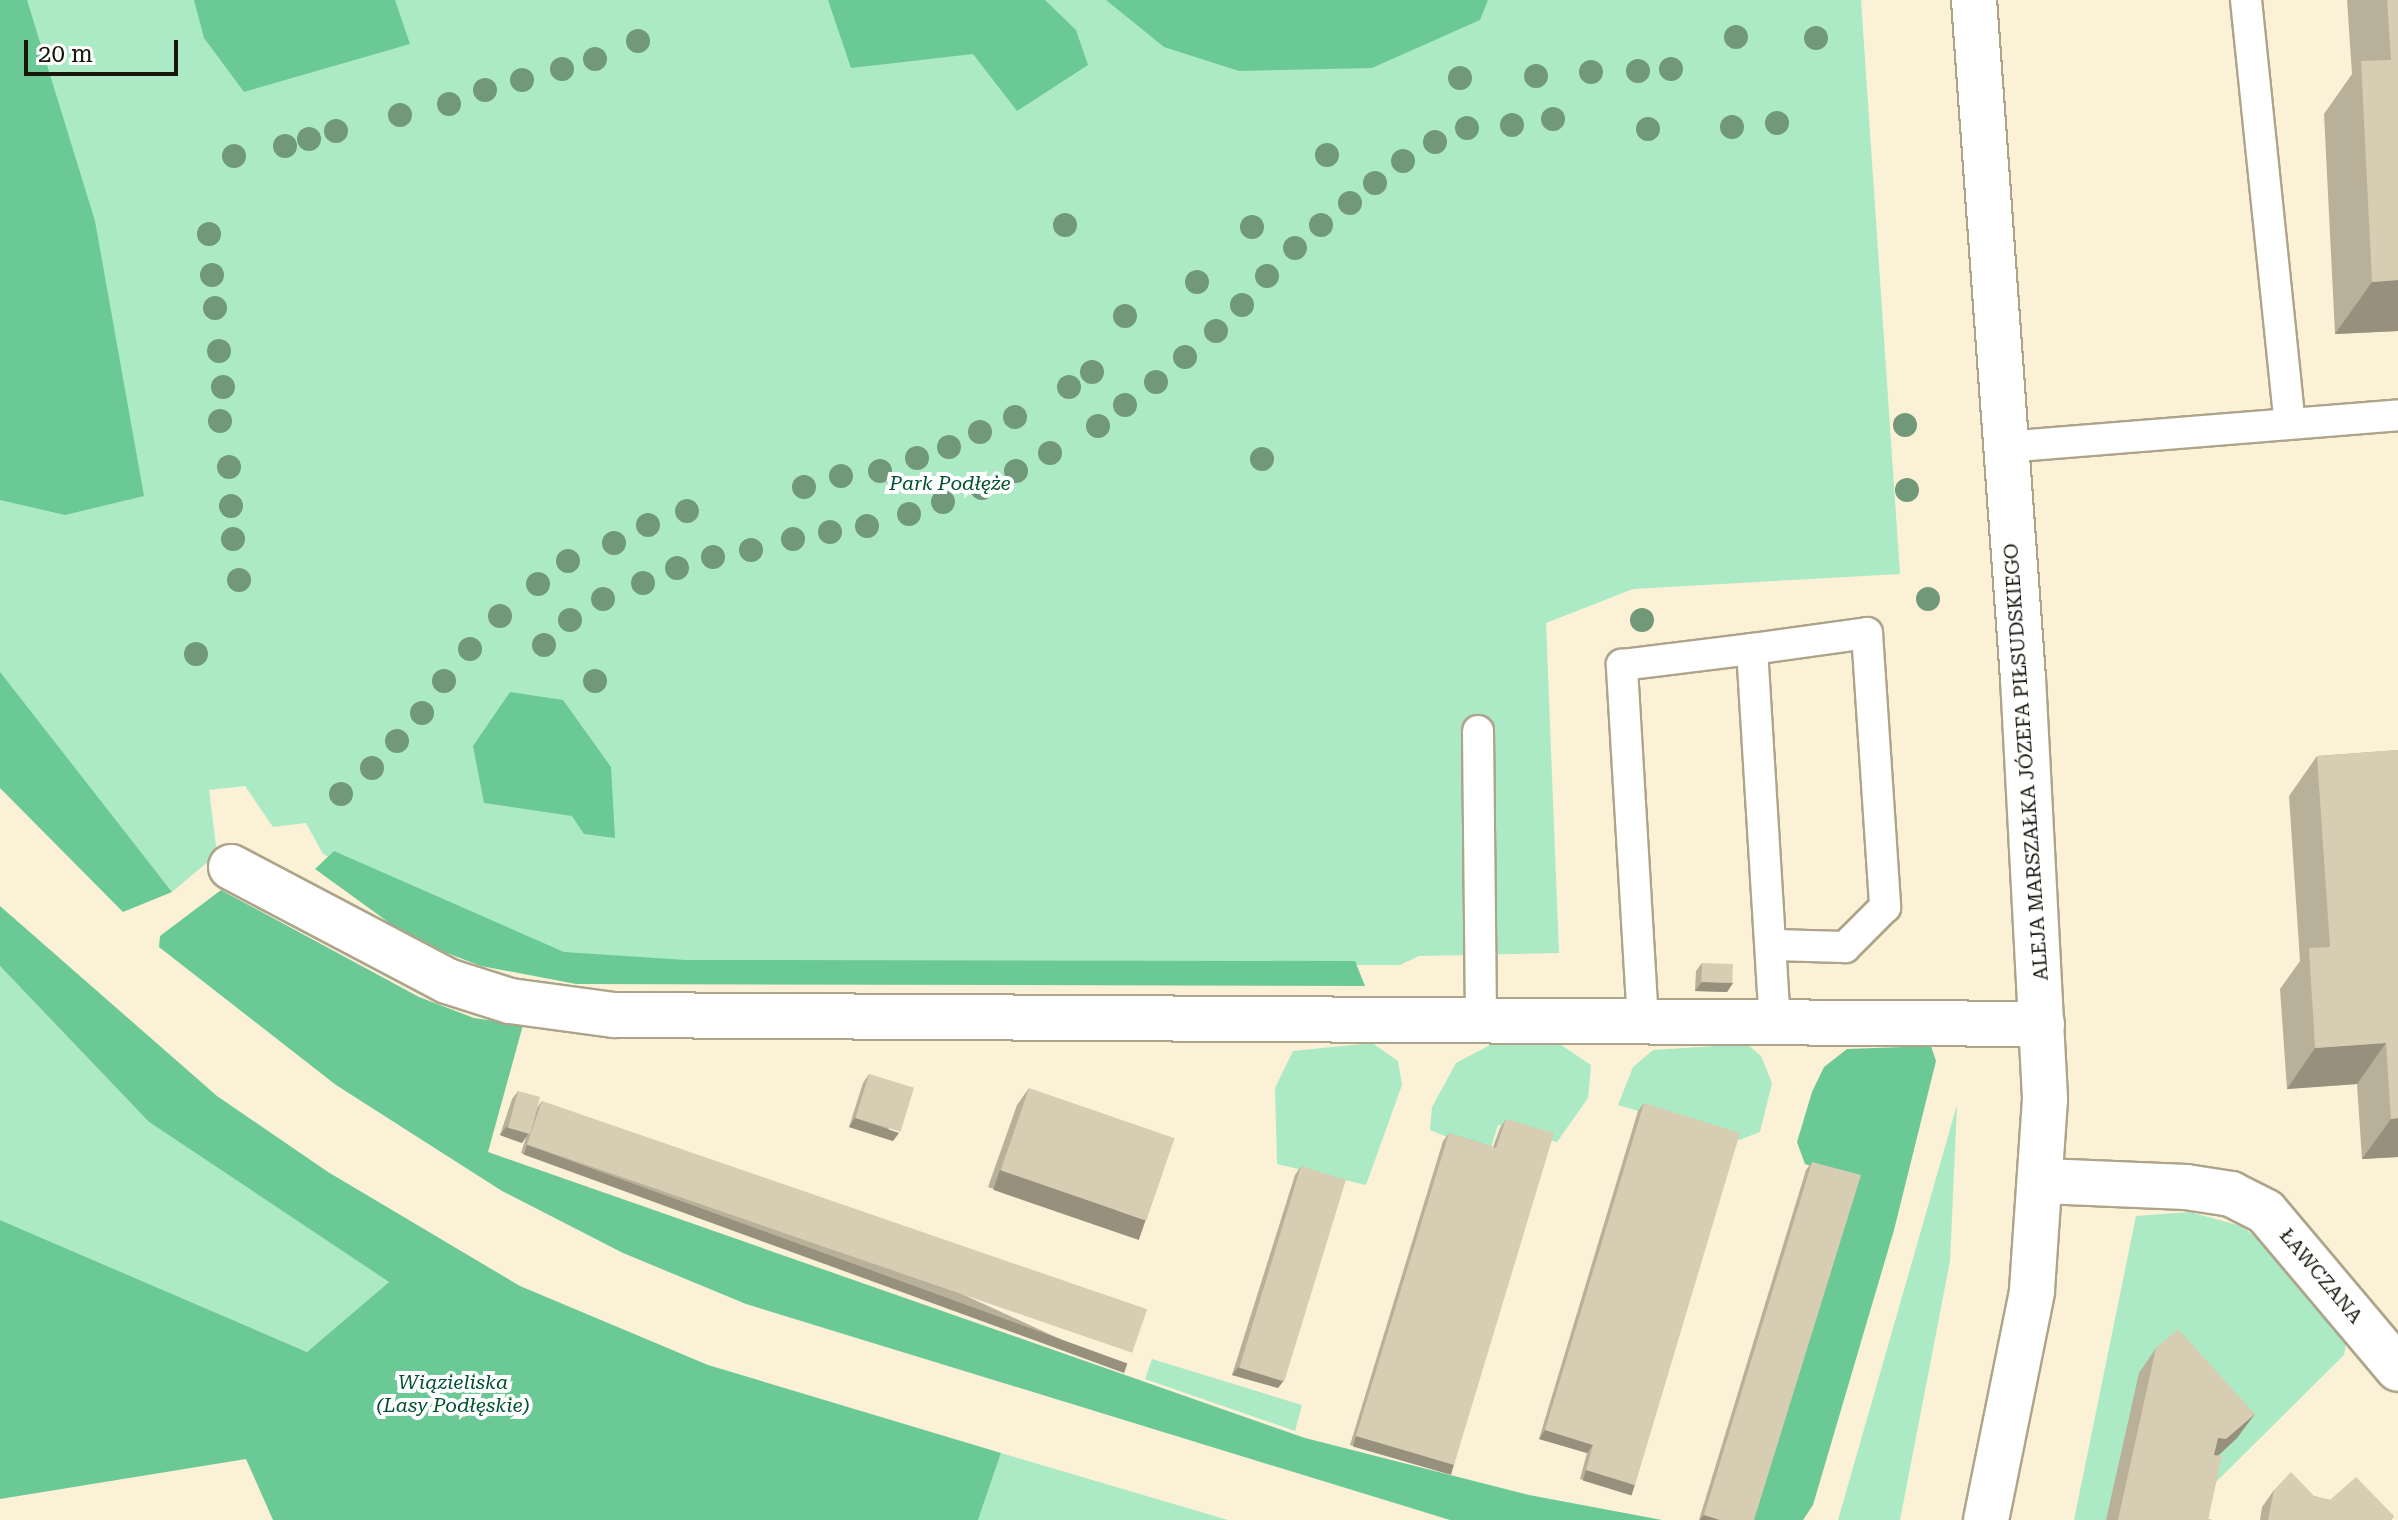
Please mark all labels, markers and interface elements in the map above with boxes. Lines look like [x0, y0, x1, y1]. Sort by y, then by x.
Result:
scale bar [28, 24, 182, 74]
text: 20 m [38, 40, 93, 68]
park label: Park Podłęże [889, 471, 1011, 495]
street label: ALEJA MARSZAŁKA JÓZEFA PIŁSUDSKIEGO [1999, 543, 2053, 981]
street label: ŁAWCZANA [2274, 1224, 2368, 1328]
park label: Wiązieliska (Lasy Podłęskie) [376, 1370, 530, 1417]

